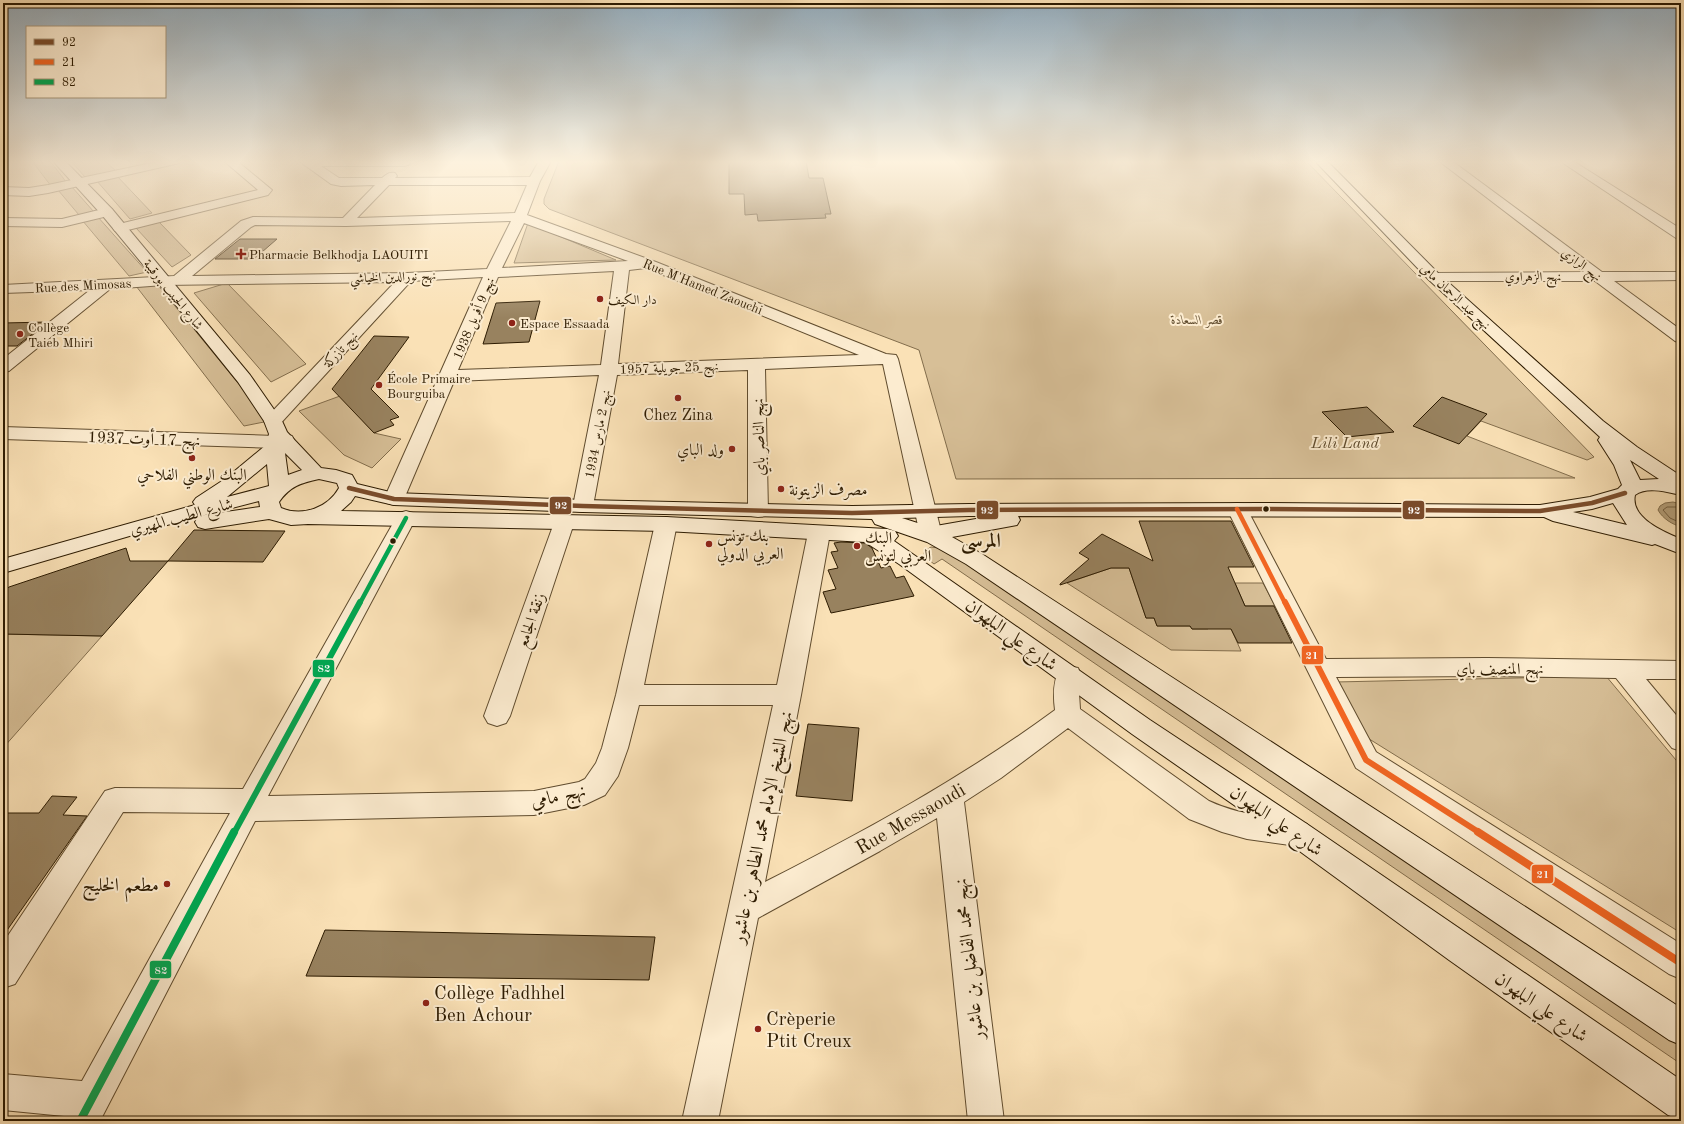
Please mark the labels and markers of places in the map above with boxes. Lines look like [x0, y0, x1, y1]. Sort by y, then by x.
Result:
marker: Pharmacie Belkhodja LAOUITI [236, 249, 246, 259]
place label: Pharmacie Belkhodja LAOUITI [249, 249, 428, 262]
place label: دار الكيف [608, 293, 657, 308]
marker: دار الكيف [595, 294, 605, 304]
marker: Espace Essaada [507, 318, 517, 328]
place label: Espace Essaada [520, 318, 610, 331]
place label: Collège Taieb Mhiri [28, 322, 94, 350]
marker: Collège Taieb Mhiri [15, 329, 25, 339]
place label: École Primaire Bourguiba [387, 371, 470, 401]
marker: École Primaire Bourguiba [374, 380, 384, 390]
marker: Chez Zina [673, 393, 683, 403]
place label: Chez Zina [643, 408, 713, 424]
place label: ولد الباي [677, 443, 724, 462]
marker: ولد الباي [727, 444, 737, 454]
marker: البنك الوطني الفلاحي [187, 453, 197, 463]
place label: البنك الوطني الفلاحي [137, 467, 247, 490]
place label: مصرف الزيتونة [789, 482, 867, 500]
marker: مصرف الزيتونة [776, 484, 786, 494]
unlabelled marker [1261, 504, 1271, 514]
place label: بنك تونس العربي الدولي [717, 528, 784, 566]
place label: البنك العربي لتونس [865, 530, 931, 568]
unlabelled marker [388, 536, 398, 546]
marker: بنك تونس العربي الدولي [704, 539, 714, 549]
marker: البنك العربي لتونس [852, 541, 862, 551]
place label: مطعم الخليج [82, 877, 159, 903]
marker: مطعم الخليج [162, 879, 172, 889]
place label: Collège Fadhhel Ben Achour [434, 985, 565, 1026]
marker: Collège Fadhhel Ben Achour [421, 998, 431, 1008]
place label: Crèperie Ptit Creux [766, 1011, 852, 1052]
marker: Crèperie Ptit Creux [753, 1024, 763, 1034]

